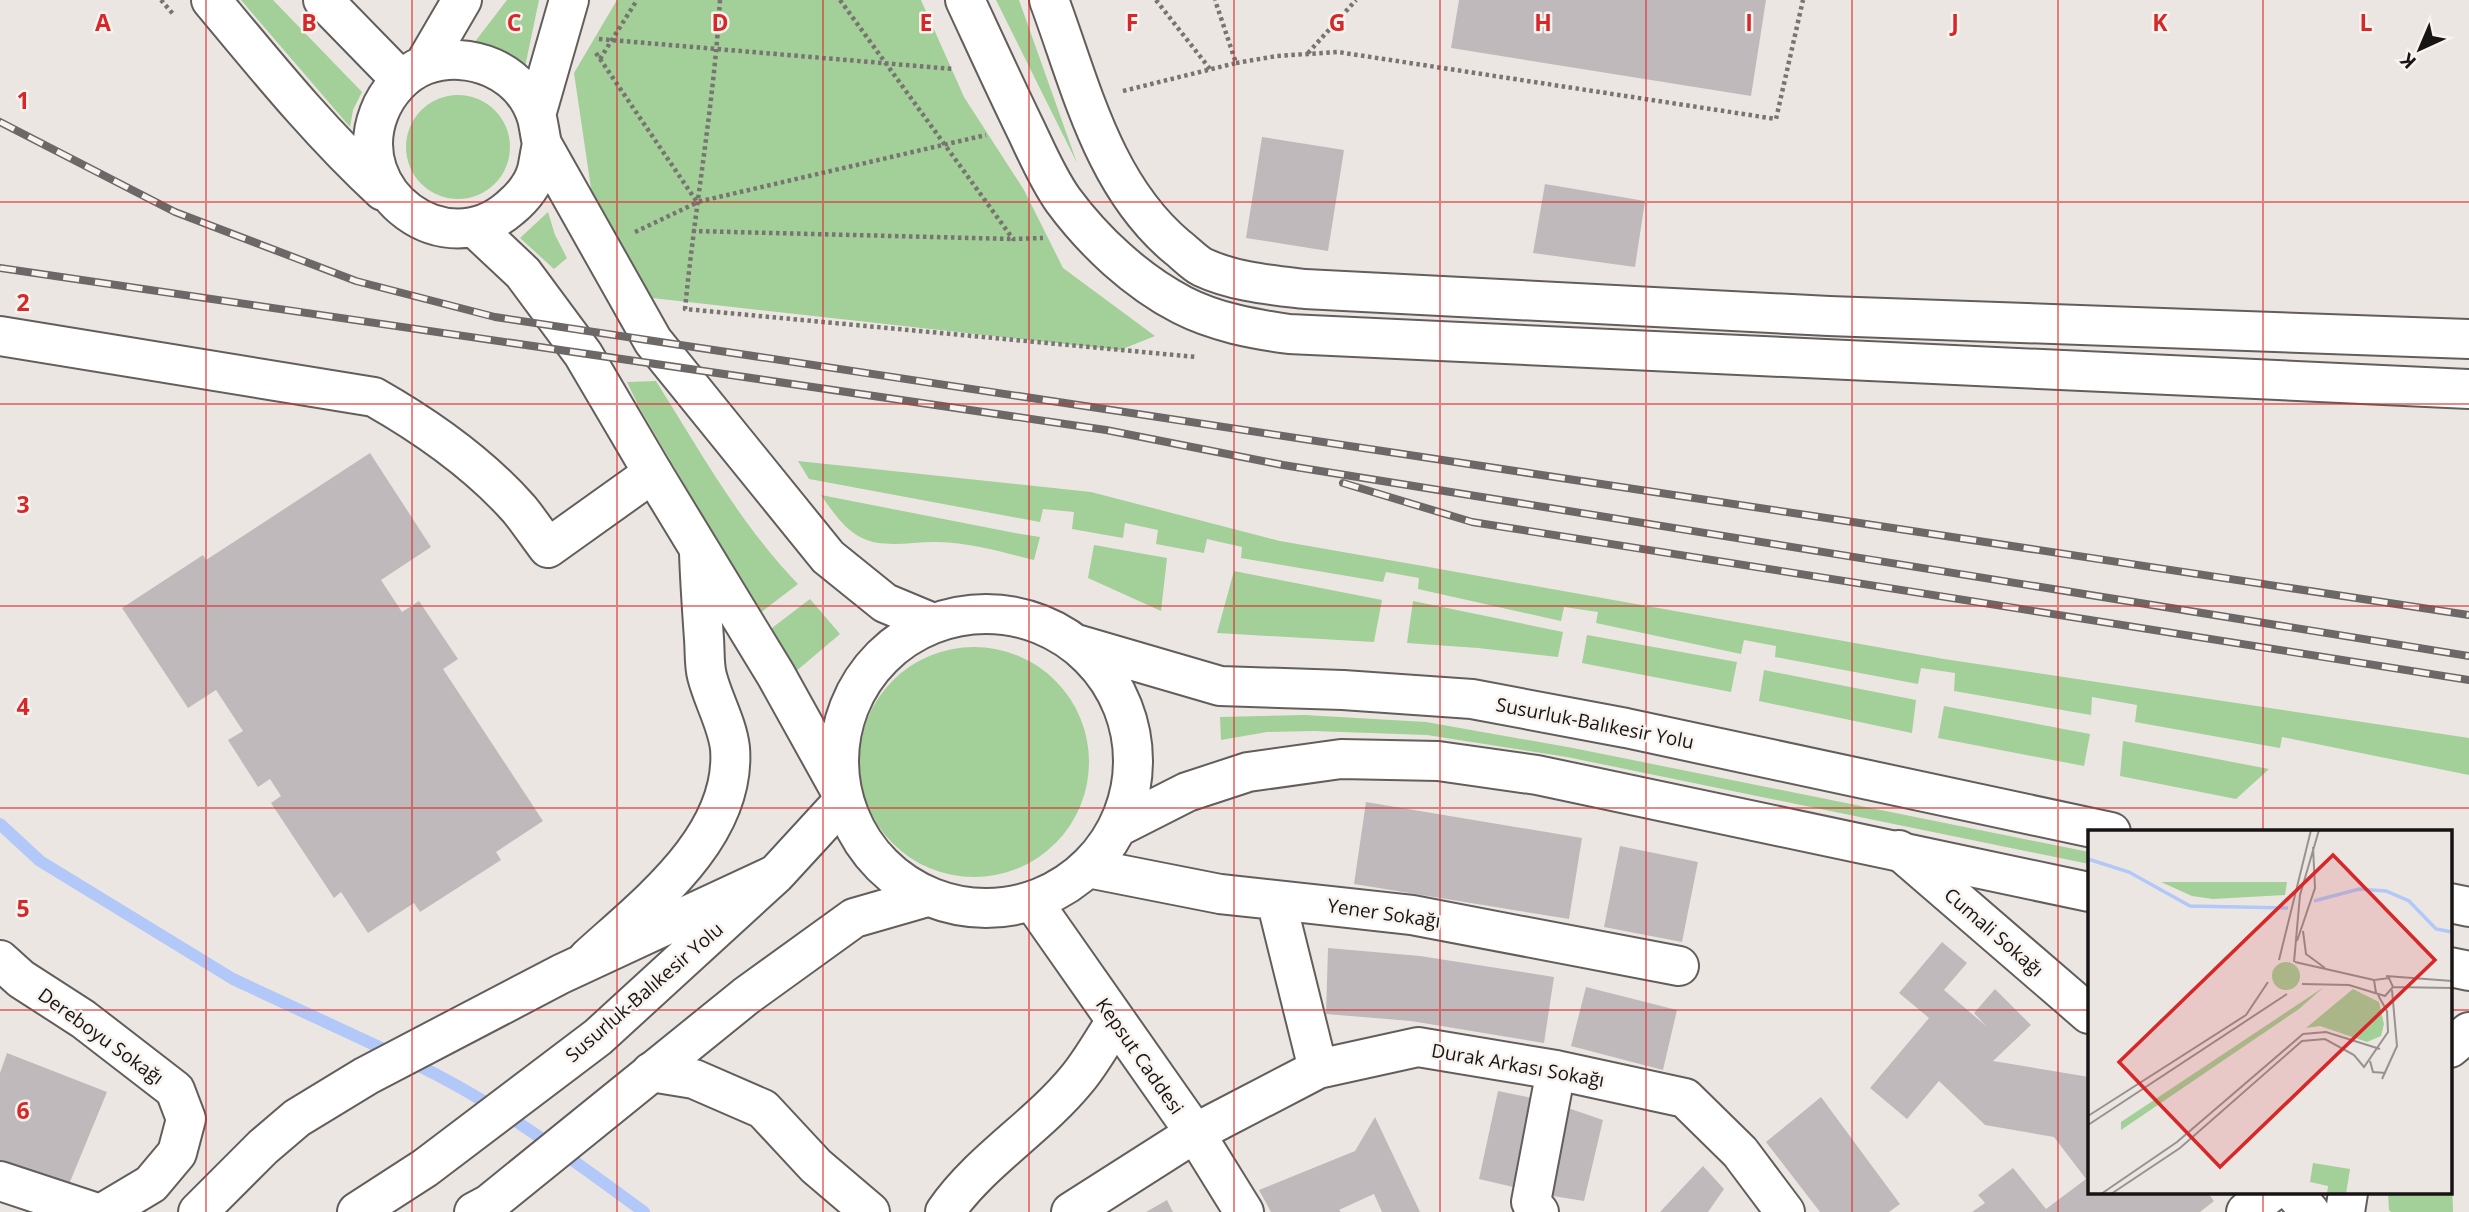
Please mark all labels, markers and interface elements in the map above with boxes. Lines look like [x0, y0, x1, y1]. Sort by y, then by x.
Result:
text: A [95, 6, 111, 38]
text: B [301, 6, 317, 38]
text: C [507, 6, 521, 38]
text: D [711, 6, 729, 38]
text: E [920, 6, 932, 38]
text: F [1126, 6, 1138, 38]
text: G [1329, 6, 1345, 38]
text: H [1534, 6, 1552, 38]
text: I [1745, 6, 1753, 38]
text: J [1949, 6, 1959, 38]
text: K [2152, 6, 2168, 38]
text: L [2360, 6, 2373, 38]
north arrow [2385, 14, 2455, 84]
text: K [2394, 47, 2422, 75]
text: 1 [16, 84, 30, 116]
text: 2 [16, 286, 30, 318]
text: 3 [16, 488, 30, 520]
text: 4 [16, 690, 30, 722]
street label: Susurluk-Balıkesir Yolu [1494, 691, 1696, 755]
inset map [2088, 830, 2452, 1194]
street label: Cumali Sokağı [1939, 882, 2049, 982]
text: 5 [16, 892, 30, 924]
street label: Yener Sokağı [1326, 892, 1442, 934]
street label: Susurluk-Balıkesir Yolu [560, 916, 728, 1068]
street label: Dereboyu Sokağı [33, 982, 169, 1090]
street label: Kepsut Caddesi [1090, 993, 1190, 1119]
street label: Durak Arkası Sokağı [1429, 1037, 1607, 1093]
text: 6 [16, 1094, 30, 1126]

